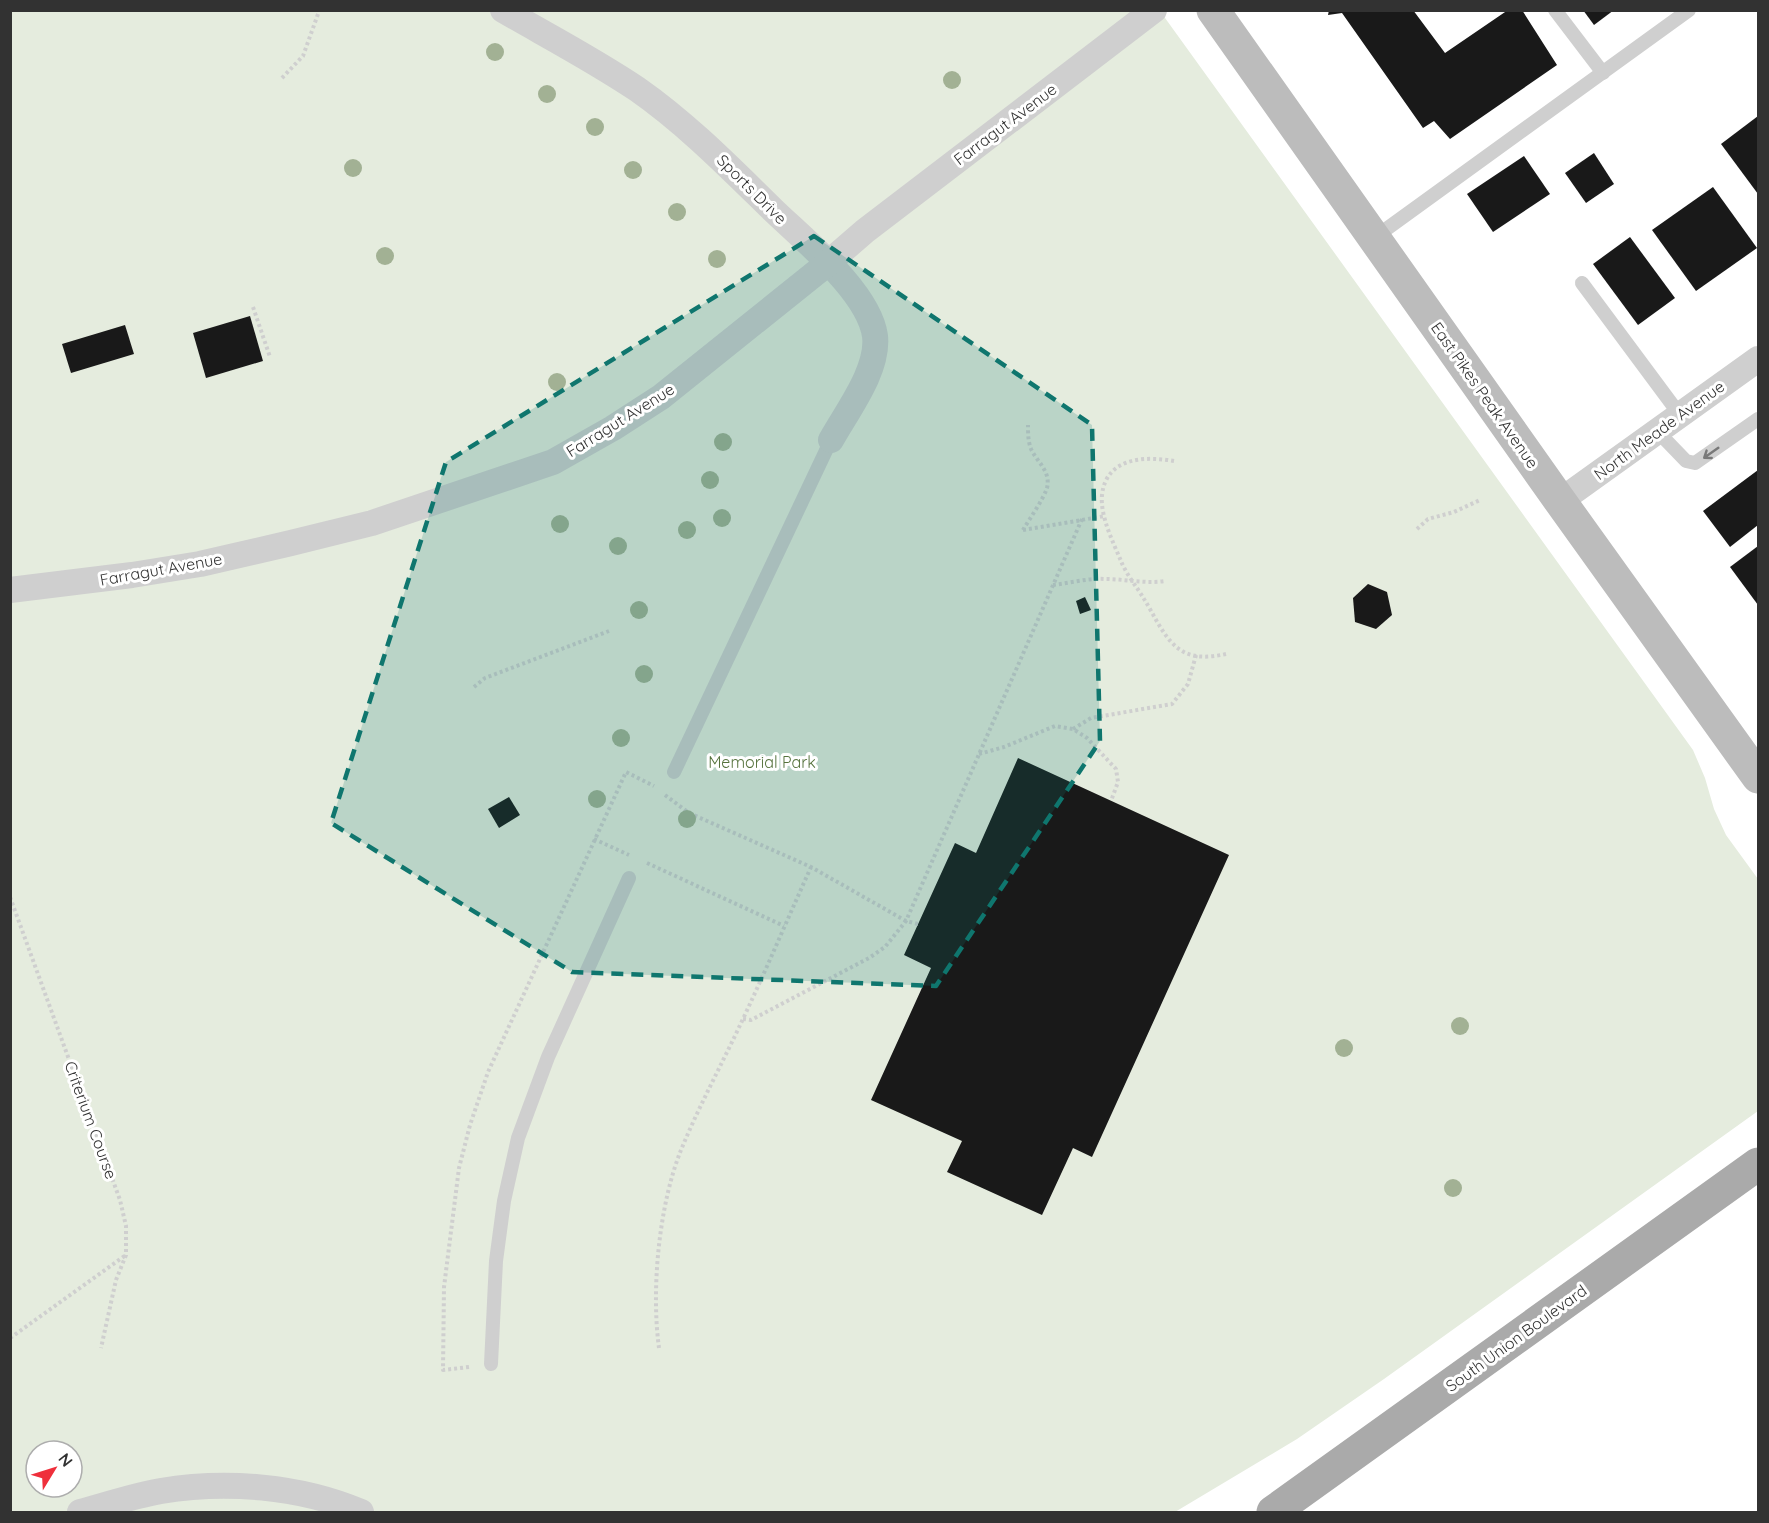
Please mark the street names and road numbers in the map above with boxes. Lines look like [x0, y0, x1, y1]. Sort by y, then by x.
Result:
street label: Farragut Avenue [950, 79, 1060, 169]
street label: Sports Drive [713, 150, 791, 228]
street label: East Pikes Peak Avenue [1427, 318, 1543, 472]
street label: North Meade Avenue [1590, 376, 1728, 484]
street label: Farragut Avenue [562, 379, 678, 461]
street label: Farragut Avenue [98, 548, 224, 590]
street label: Criterium Course [60, 1058, 122, 1182]
street label: South Union Boulevard [1442, 1280, 1590, 1396]

